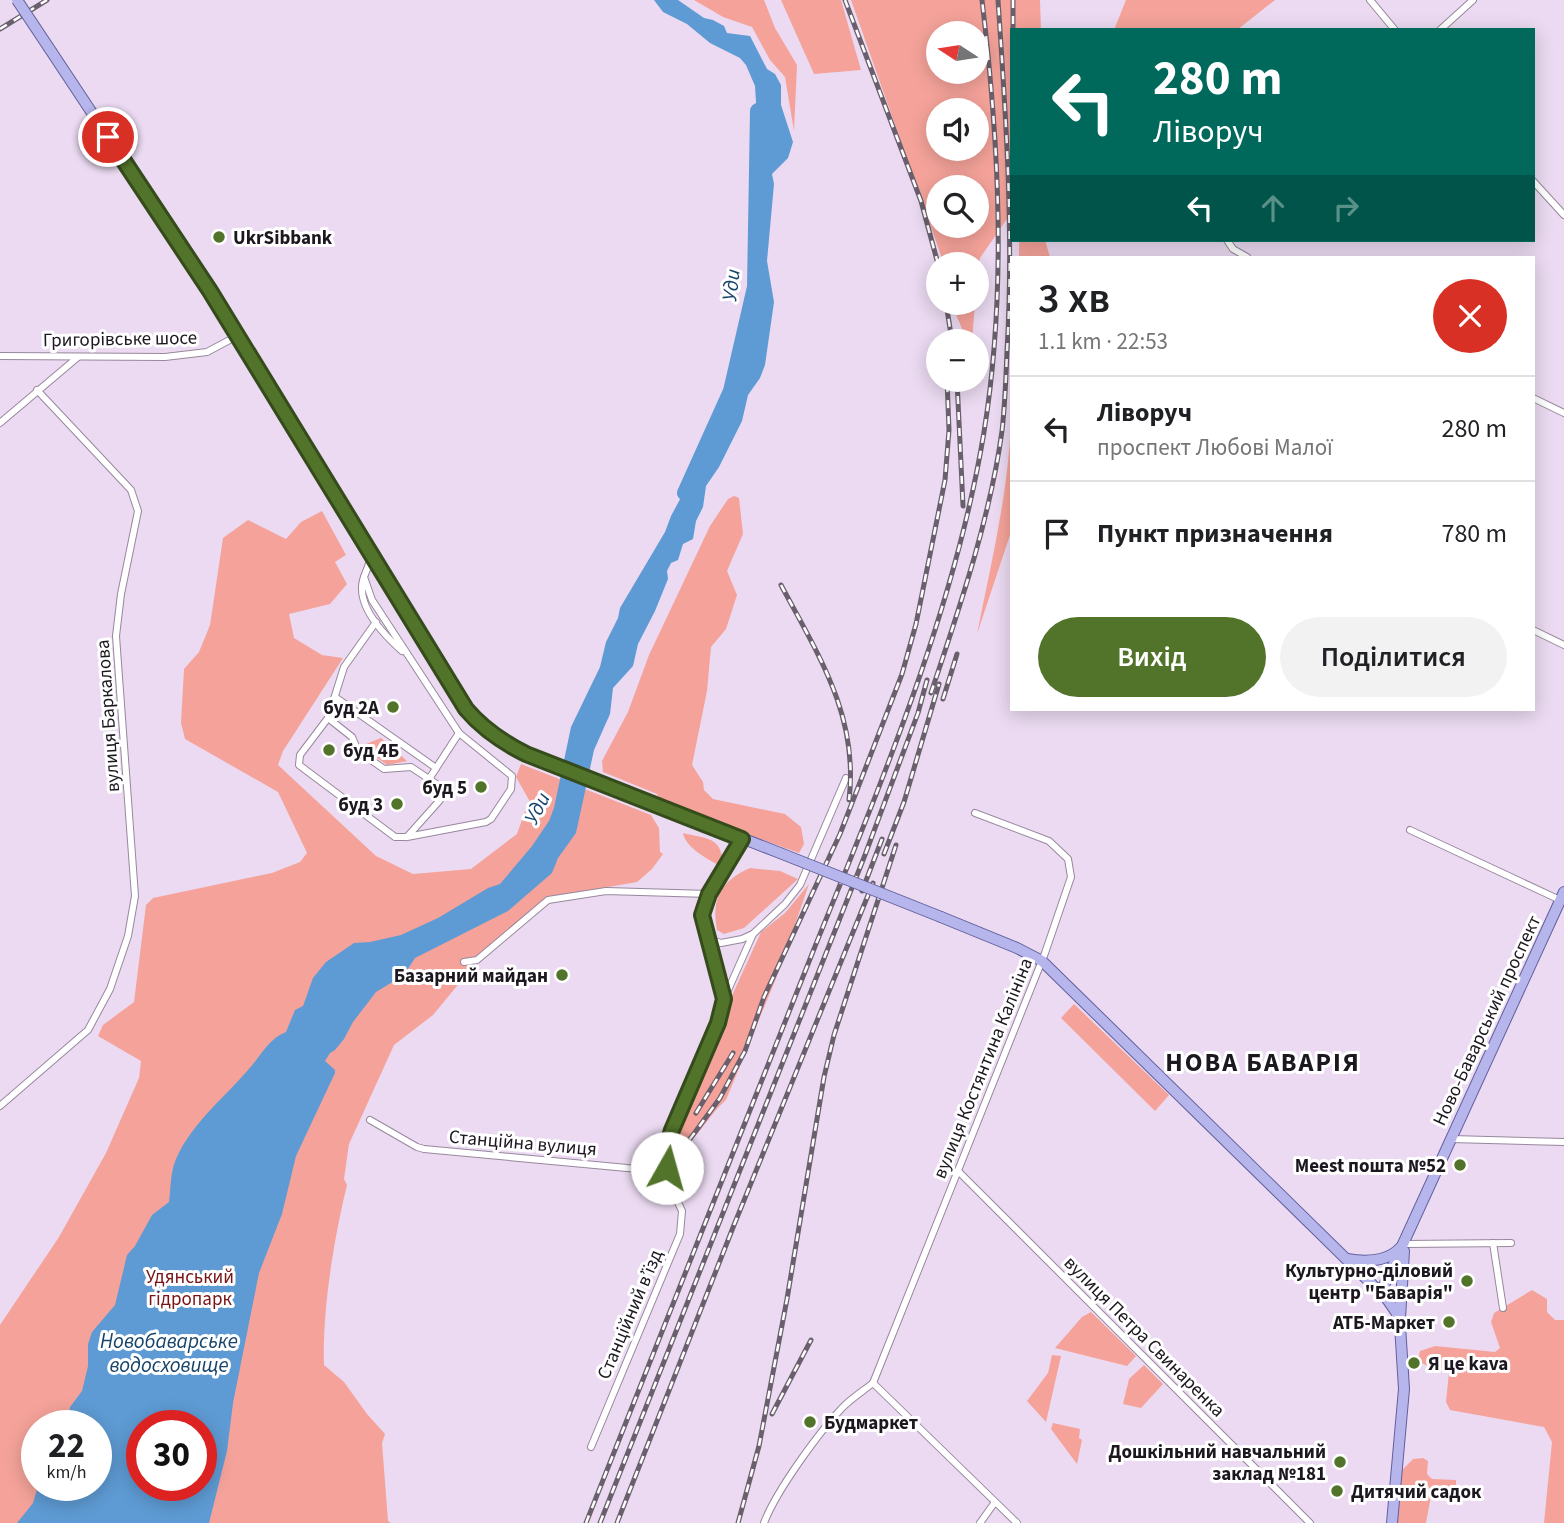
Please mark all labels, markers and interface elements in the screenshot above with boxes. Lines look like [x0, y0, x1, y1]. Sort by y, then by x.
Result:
north arrow [926, 21, 989, 84]
map controls [926, 21, 989, 392]
text: 280 m [1153, 44, 1282, 114]
icon: left [1038, 56, 1129, 147]
button: sound [926, 98, 989, 161]
pin [78, 107, 138, 167]
text: Ліворуч [1153, 109, 1264, 155]
icon: arrive [89, 118, 127, 156]
button: search [926, 175, 989, 238]
icon: left [1181, 189, 1219, 227]
icon: ahead [1254, 189, 1292, 227]
icon: right [1327, 189, 1365, 227]
place label: UkrSibbank [233, 225, 333, 252]
marker: UkrSibbank [211, 229, 227, 245]
button: + [926, 252, 989, 315]
water label: Уди [714, 267, 748, 303]
text: 3 хв [1038, 269, 1110, 329]
button: close [1433, 279, 1507, 353]
street label: Григорівське шосе [43, 325, 197, 354]
text: 1.1 km · 22:53 [1038, 325, 1168, 358]
button: − [926, 329, 989, 392]
text: Ліворуч [1097, 394, 1192, 431]
icon: left [1038, 410, 1076, 448]
text: 280 m [1441, 410, 1507, 447]
text: проспект Любові Малої [1097, 431, 1333, 464]
icon: arrive [1038, 515, 1076, 553]
text: Пункт призначення [1097, 515, 1333, 552]
text: 780 m [1441, 515, 1507, 552]
button: Вихід [1038, 617, 1266, 697]
button: Поділитися [1280, 617, 1507, 697]
street label: вулиця Баркалова [90, 639, 127, 793]
place label: буд 2А [323, 695, 379, 722]
marker: буд 2А [385, 699, 401, 715]
place label: буд 4Б [343, 738, 399, 765]
marker: буд 4Б [321, 742, 337, 758]
place label: буд 5 [422, 775, 467, 802]
marker: буд 5 [473, 779, 489, 795]
water label: Уди [516, 787, 558, 829]
place label: буд 3 [338, 792, 383, 819]
marker: буд 3 [389, 796, 405, 812]
street label: Ново-Баварський проспект [1427, 911, 1548, 1130]
street label: вулиця Костянтина Калініна [927, 954, 1040, 1183]
place label: Базарний майдан [394, 963, 548, 990]
marker: Базарний майдан [554, 967, 570, 983]
district label: НОВА БАВАРІЯ [1165, 1044, 1361, 1081]
street label: Станційна вулиця [448, 1124, 598, 1163]
position arrow [630, 1131, 704, 1205]
place label: Meest пошта №52 [1295, 1153, 1446, 1180]
marker: Meest пошта №52 [1452, 1157, 1468, 1173]
street label: Станційний в’їзд [591, 1245, 670, 1384]
street label: вулиця Петра Свинаренка [1057, 1250, 1231, 1424]
place label: Культурно-діловий центр "Баварія" [1285, 1258, 1453, 1307]
park label: Удянський гідропарк [146, 1264, 234, 1313]
marker: Культурно-діловий центр "Баварія" [1459, 1273, 1475, 1289]
place label: АТБ-Маркет [1332, 1310, 1435, 1337]
marker: АТБ-Маркет [1441, 1314, 1457, 1330]
water label: Новобаварське водосховище [100, 1326, 238, 1380]
place label: Я це kava [1428, 1351, 1508, 1378]
marker: Я це kava [1406, 1355, 1422, 1371]
speed limit sign: 30 [126, 1410, 217, 1501]
place label: Будмаркет [824, 1410, 918, 1437]
marker: Будмаркет [802, 1414, 818, 1430]
text: 22 [48, 1421, 85, 1471]
place label: Дошкільний навчальний заклад №181 [1109, 1439, 1326, 1488]
marker: Дошкільний навчальний заклад №181 [1332, 1454, 1348, 1470]
text: km/h [47, 1460, 86, 1485]
place label: Дитячий садок [1351, 1479, 1482, 1506]
marker: Дитячий садок [1329, 1483, 1345, 1499]

